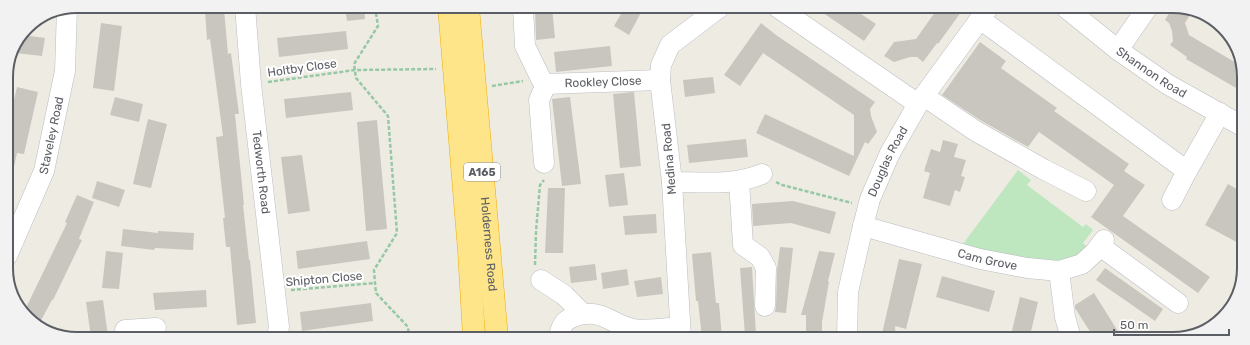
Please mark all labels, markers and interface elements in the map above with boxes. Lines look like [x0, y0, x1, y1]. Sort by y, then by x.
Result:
street label: Shannon Road [1114, 44, 1189, 101]
street label: Holtby Close [266, 56, 338, 80]
street label: Rookley Close [564, 74, 642, 90]
street label: Staveley Road [36, 95, 66, 176]
street label: Medina Road [659, 123, 679, 195]
street label: Douglas Road [865, 124, 911, 199]
street label: Tedworth Road [249, 130, 273, 215]
road number: A165 [464, 163, 500, 181]
street label: Holderness Road [478, 196, 500, 292]
street label: Cam Grove [956, 246, 1019, 273]
street label: Shipton Close [285, 269, 363, 289]
scale bar [1114, 311, 1229, 337]
text: 50 m [1120, 318, 1148, 332]

